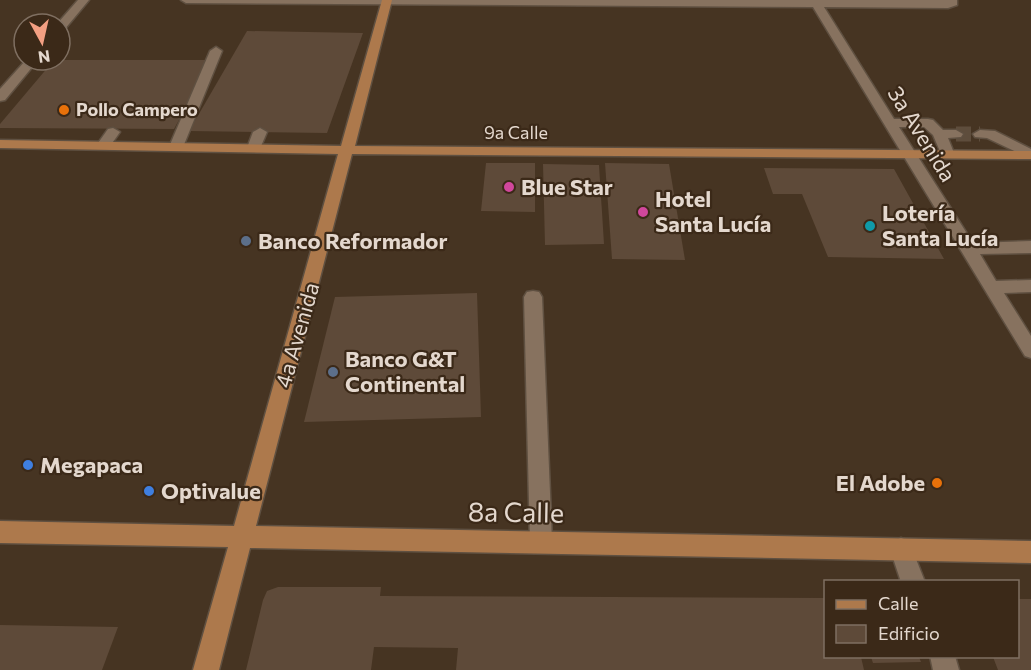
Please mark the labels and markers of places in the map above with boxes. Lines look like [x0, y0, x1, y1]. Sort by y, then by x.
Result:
place label: Pollo Campero [76, 98, 198, 120]
marker: Pollo Campero [57, 103, 71, 117]
place label: Blue Star [521, 173, 613, 200]
marker: Blue Star [502, 180, 516, 194]
place label: Hotel Santa Lucía [655, 185, 771, 237]
place label: Lotería Santa Lucía [882, 199, 998, 251]
marker: Hotel Santa Lucía [636, 205, 650, 219]
marker: Lotería Santa Lucía [863, 219, 877, 233]
place label: Banco Reformador [258, 227, 448, 254]
marker: Banco Reformador [239, 234, 253, 248]
place label: Banco G&T Continental [345, 345, 465, 397]
marker: Banco G&T Continental [326, 365, 340, 379]
place label: Megapaca [40, 451, 143, 478]
marker: Megapaca [21, 458, 35, 472]
place label: El Adobe [836, 469, 925, 496]
marker: El Adobe [930, 476, 944, 490]
place label: Optivalue [161, 477, 261, 504]
marker: Optivalue [142, 484, 156, 498]

